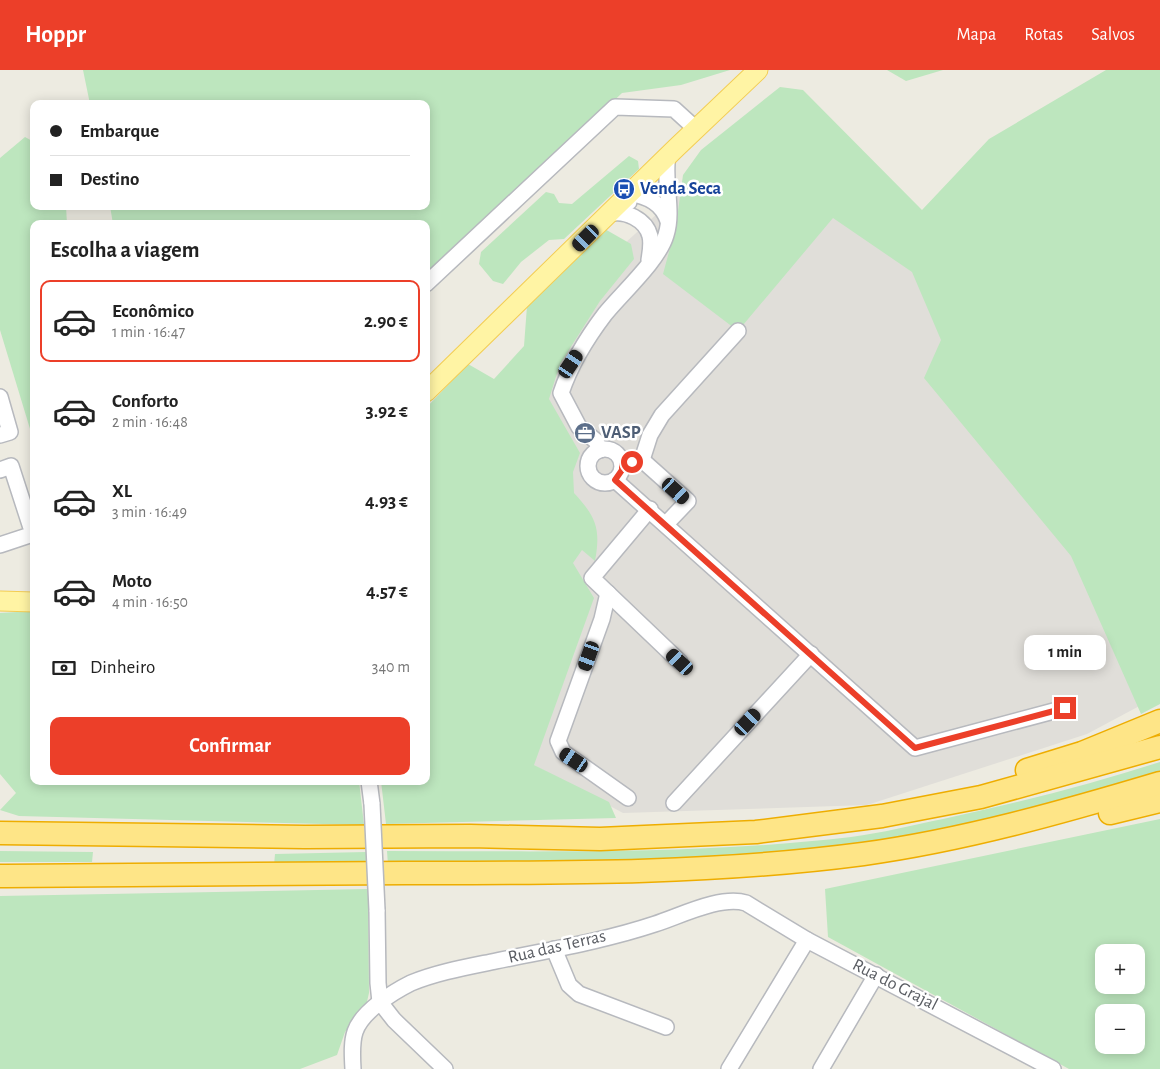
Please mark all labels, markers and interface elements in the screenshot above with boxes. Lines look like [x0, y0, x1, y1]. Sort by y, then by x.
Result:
text: Hoppr [25, 23, 86, 47]
text: Mapa [957, 26, 996, 44]
text: Rotas [1024, 26, 1063, 44]
text: Salvos [1091, 26, 1135, 44]
text: Embarque [80, 122, 159, 141]
text: Destino [80, 170, 139, 189]
bus stop icon: Venda Seca [612, 177, 636, 201]
place label: Venda Seca [640, 180, 722, 198]
car [570, 222, 601, 254]
text: Escolha a viagem [50, 239, 199, 261]
icon: car [52, 299, 97, 344]
text: Econômico [112, 302, 194, 321]
text: 2.90 € [364, 312, 408, 331]
text: 1 min · 16:47 [112, 324, 185, 340]
car [556, 347, 585, 381]
icon: car [52, 389, 97, 434]
text: Conforto [112, 392, 178, 411]
text: 3.92 € [366, 402, 408, 421]
text: 2 min · 16:48 [112, 414, 188, 430]
office icon: VASP [573, 421, 597, 445]
place label: VASP [601, 424, 641, 442]
route start [621, 451, 643, 473]
car [659, 475, 692, 507]
icon: car [52, 479, 97, 524]
text: XL [112, 482, 132, 501]
text: 4.93 € [365, 492, 408, 511]
text: 3 min · 16:49 [112, 504, 187, 520]
icon: car [52, 569, 97, 614]
text: Moto [112, 572, 152, 591]
text: 4.57 € [366, 582, 408, 601]
text: 4 min · 16:50 [112, 594, 188, 610]
callout: 1 min [1024, 636, 1106, 670]
car [576, 639, 601, 673]
text: 1 min [1048, 644, 1082, 660]
car [663, 646, 696, 678]
icon: cash [50, 654, 78, 682]
text: Dinheiro [90, 658, 155, 677]
text: 340 m [372, 659, 410, 675]
route end [1054, 697, 1076, 719]
car [732, 706, 763, 738]
button: Confirmar [50, 717, 410, 775]
car [557, 745, 590, 775]
street label: Rua das Terras [506, 927, 608, 967]
map controls [1095, 944, 1145, 1054]
button: + [1095, 944, 1145, 994]
street label: Rua do Grajal [849, 956, 941, 1014]
button: − [1095, 1004, 1145, 1054]

